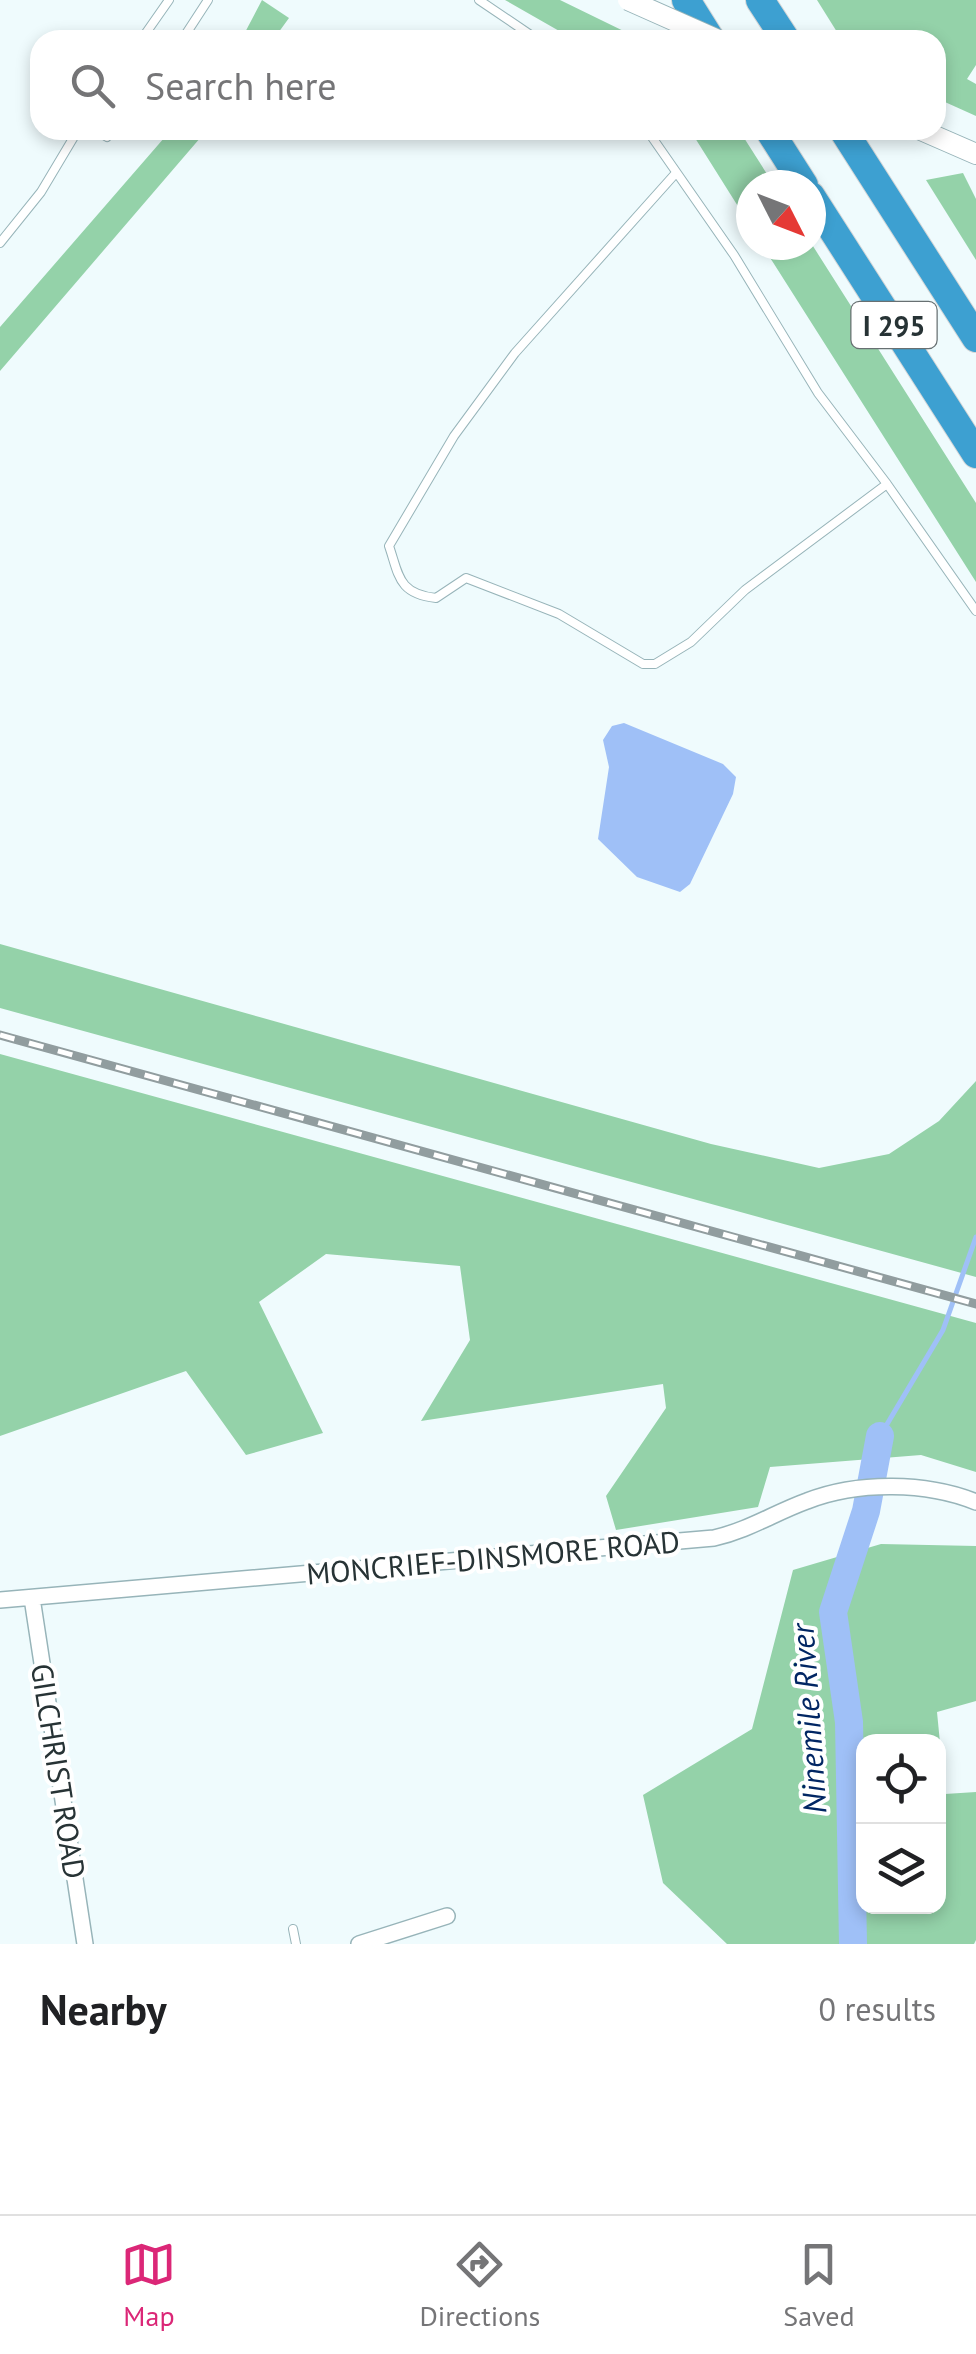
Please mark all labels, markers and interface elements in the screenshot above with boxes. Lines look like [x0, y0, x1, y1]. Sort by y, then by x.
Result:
search box [30, 30, 946, 140]
icon: search [65, 58, 120, 113]
text: Search here [145, 61, 337, 110]
north arrow [736, 170, 826, 260]
road number: I 295 [852, 302, 936, 348]
street label: MONCRIEF-DINSMORE ROAD [305, 1521, 681, 1593]
water label: Ninemile River [780, 1620, 836, 1815]
street label: GILCHRIST ROAD [23, 1661, 95, 1881]
map controls [856, 1734, 946, 1914]
button: locate [856, 1734, 946, 1824]
button: layers [856, 1824, 946, 1914]
text: Nearby [40, 1982, 167, 2037]
text: 0 results [818, 1988, 936, 2030]
tab: Map [121, 2237, 176, 2334]
tab: Directions [419, 2237, 540, 2334]
tab: Saved [783, 2237, 855, 2334]

